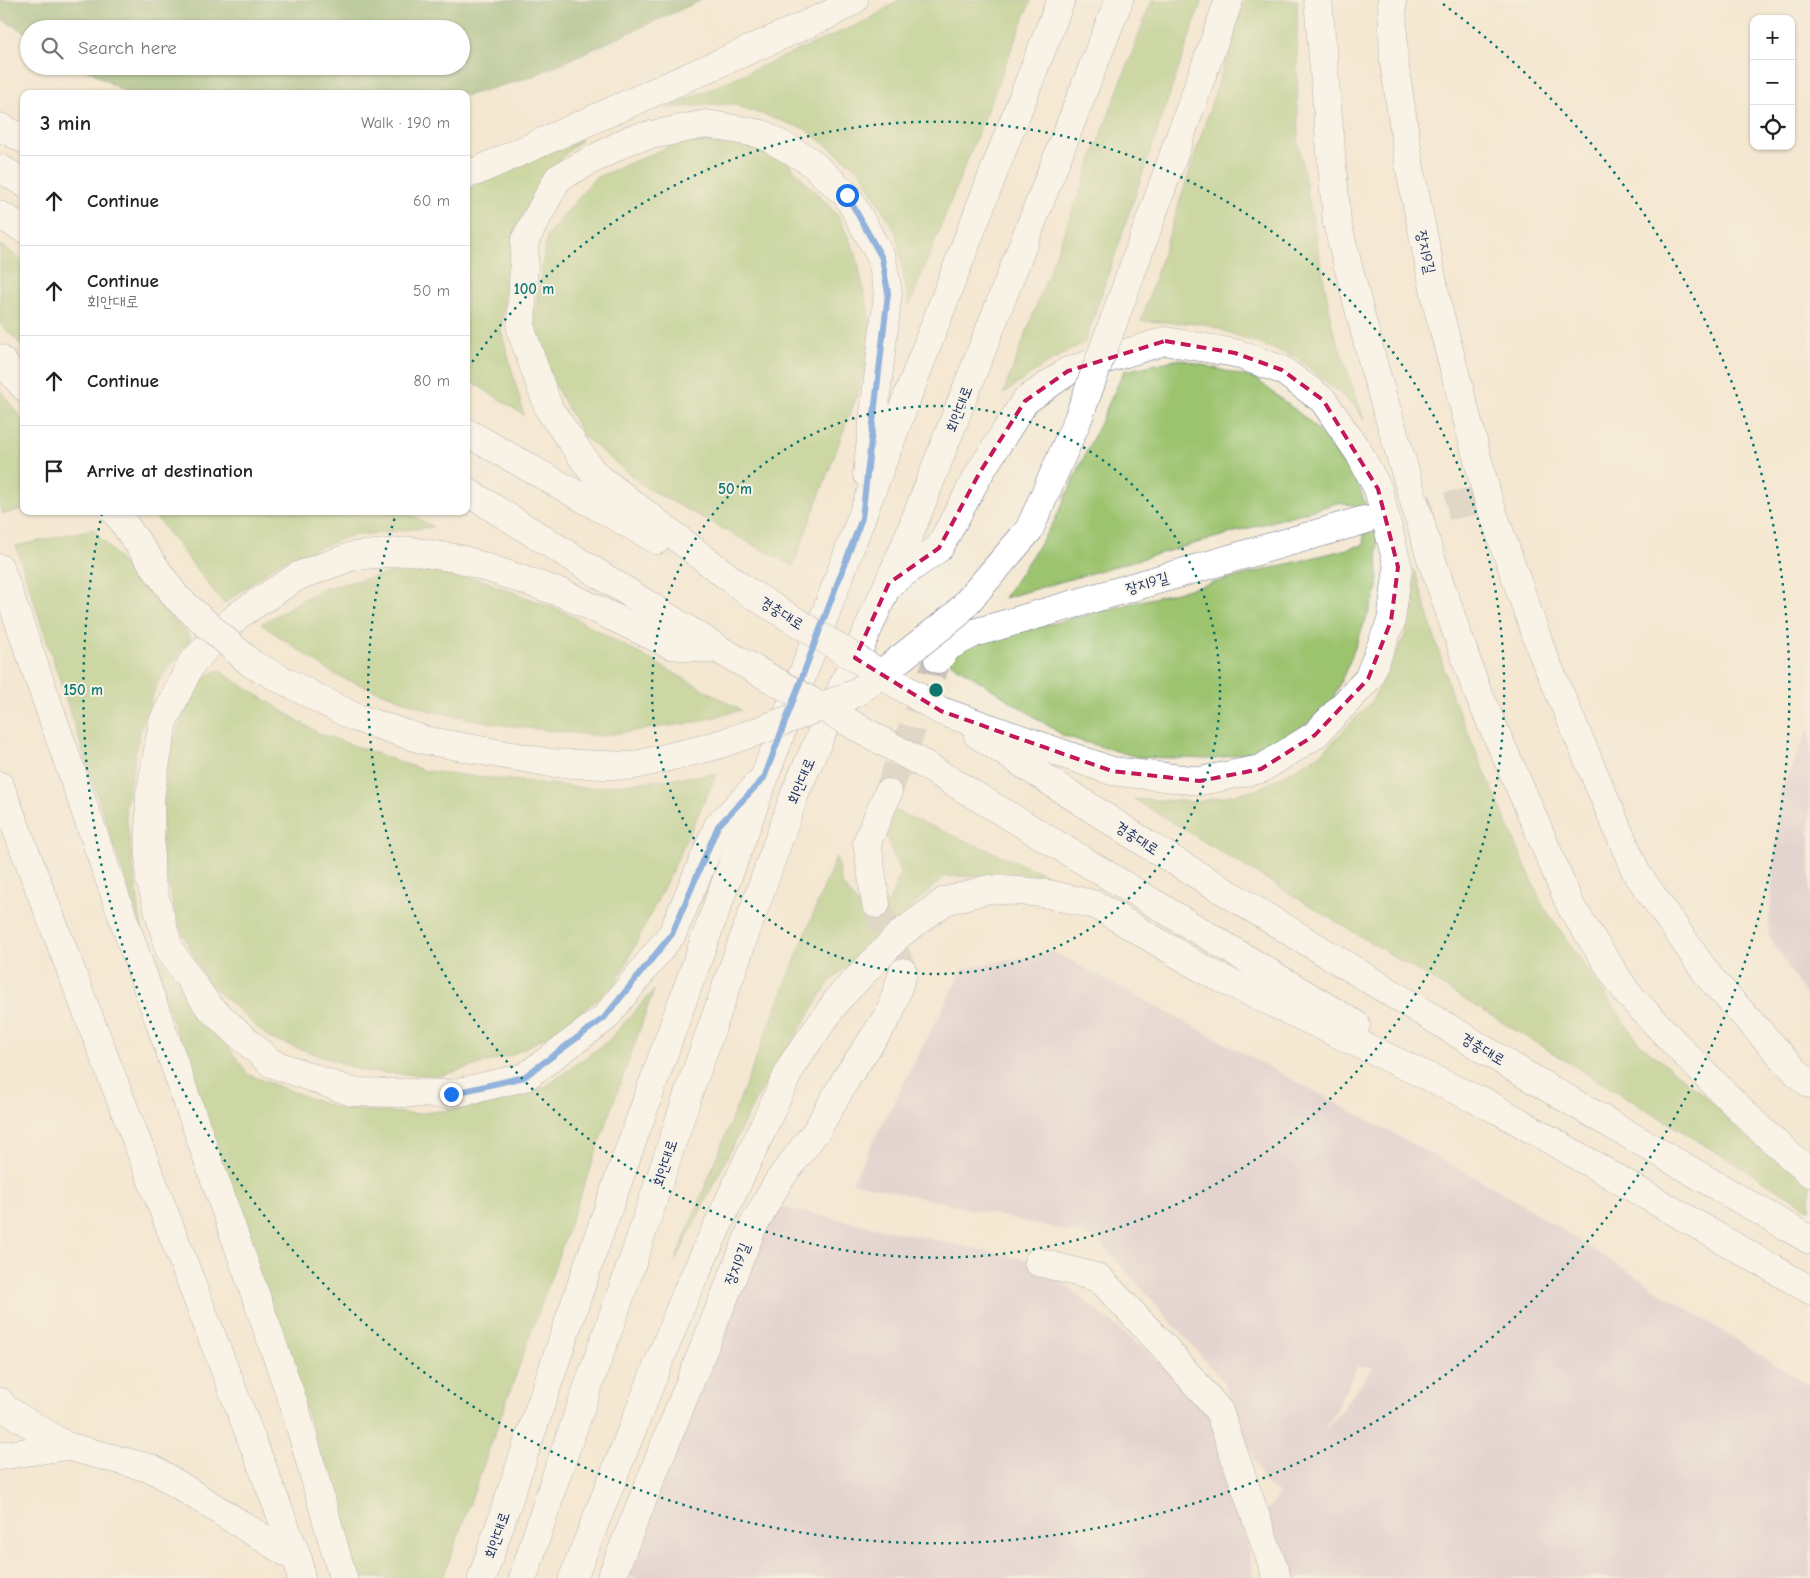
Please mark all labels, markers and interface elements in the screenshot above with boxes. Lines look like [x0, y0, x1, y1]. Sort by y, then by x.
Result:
map controls [1750, 15, 1795, 150]
button: + [1750, 15, 1795, 60]
search box [20, 20, 470, 75]
icon: search [38, 34, 66, 62]
text: Search here [78, 37, 177, 59]
button: − [1750, 60, 1795, 105]
button: locate [1750, 105, 1795, 150]
text: 3 min [40, 111, 91, 135]
text: Walk · 190 m [361, 114, 450, 132]
route start [836, 184, 859, 207]
icon: ahead [40, 187, 68, 215]
text: Continue [87, 190, 159, 212]
text: 60 m [413, 192, 450, 210]
street label: 장지9길 [1413, 229, 1439, 275]
text: Continue [87, 270, 159, 292]
icon: ahead [40, 277, 68, 305]
text: 100 m [514, 280, 554, 298]
text: 50 m [413, 282, 450, 300]
text: 회안대로 [87, 293, 139, 311]
icon: ahead [40, 367, 68, 395]
text: Continue [87, 370, 159, 392]
text: 80 m [413, 372, 450, 390]
street label: 회안대로 [942, 383, 976, 435]
icon: arrive [40, 457, 68, 485]
text: Arrive at destination [87, 460, 253, 482]
text: 50 m [718, 480, 752, 498]
street label: 장지9길 [1123, 568, 1171, 598]
street label: 경충대로 [757, 593, 807, 633]
text: 150 m [63, 681, 103, 699]
centre of rings [927, 681, 945, 699]
street label: 회안대로 [783, 755, 819, 807]
street label: 경충대로 [1112, 817, 1162, 859]
street label: 경충대로 [1458, 1029, 1508, 1069]
route end [440, 1083, 463, 1106]
street label: 회안대로 [649, 1137, 681, 1189]
street label: 장지9길 [720, 1240, 754, 1288]
street label: 회안대로 [481, 1509, 513, 1561]

